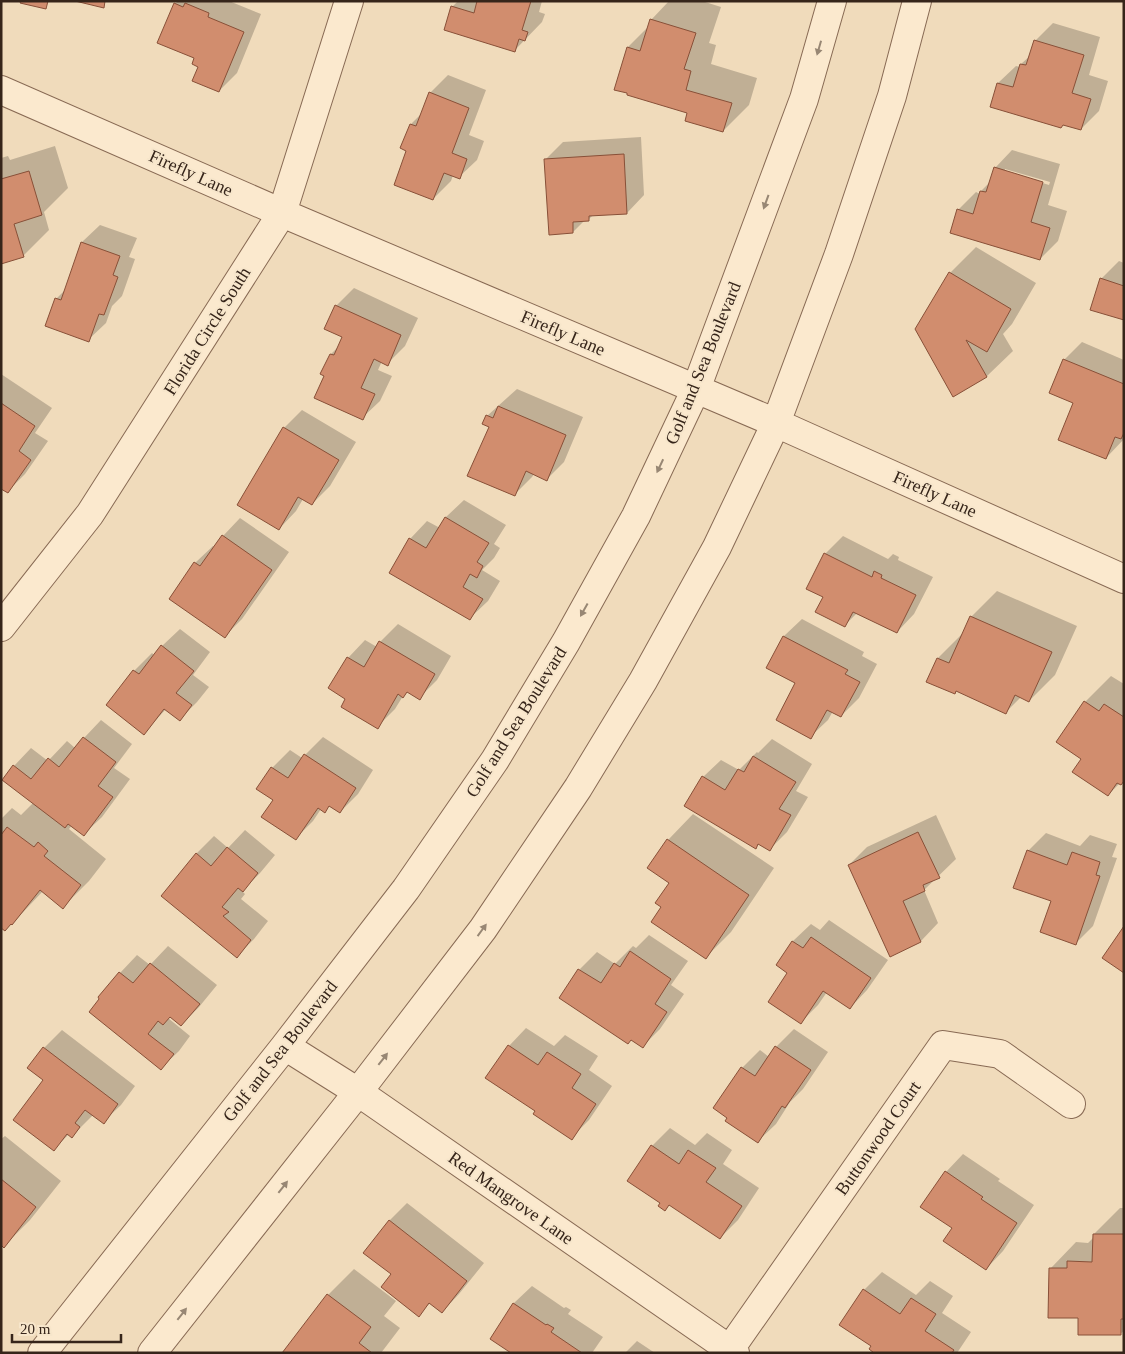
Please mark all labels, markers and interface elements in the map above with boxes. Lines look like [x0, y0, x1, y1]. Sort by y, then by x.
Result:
one-way arrow [814, 41, 822, 56]
street label: Firefly Lane [146, 146, 236, 200]
one-way arrow [762, 195, 770, 210]
street label: Florida Circle South [160, 263, 254, 399]
street label: Golf and Sea Boulevard [661, 279, 745, 447]
street label: Firefly Lane [518, 306, 608, 360]
one-way arrow [655, 459, 663, 473]
street label: Firefly Lane [890, 467, 980, 521]
one-way arrow [580, 602, 588, 617]
street label: Golf and Sea Boulevard [462, 643, 570, 801]
one-way arrow [477, 923, 487, 937]
street label: Golf and Sea Boulevard [219, 977, 341, 1125]
one-way arrow [378, 1052, 388, 1066]
street label: Buttonwood Court [831, 1077, 925, 1199]
street label: Red Mangrove Lane [445, 1147, 577, 1249]
one-way arrow [277, 1181, 288, 1194]
one-way arrow [177, 1308, 188, 1321]
scale bar [12, 1312, 121, 1344]
text: 20 m [20, 1321, 51, 1337]

